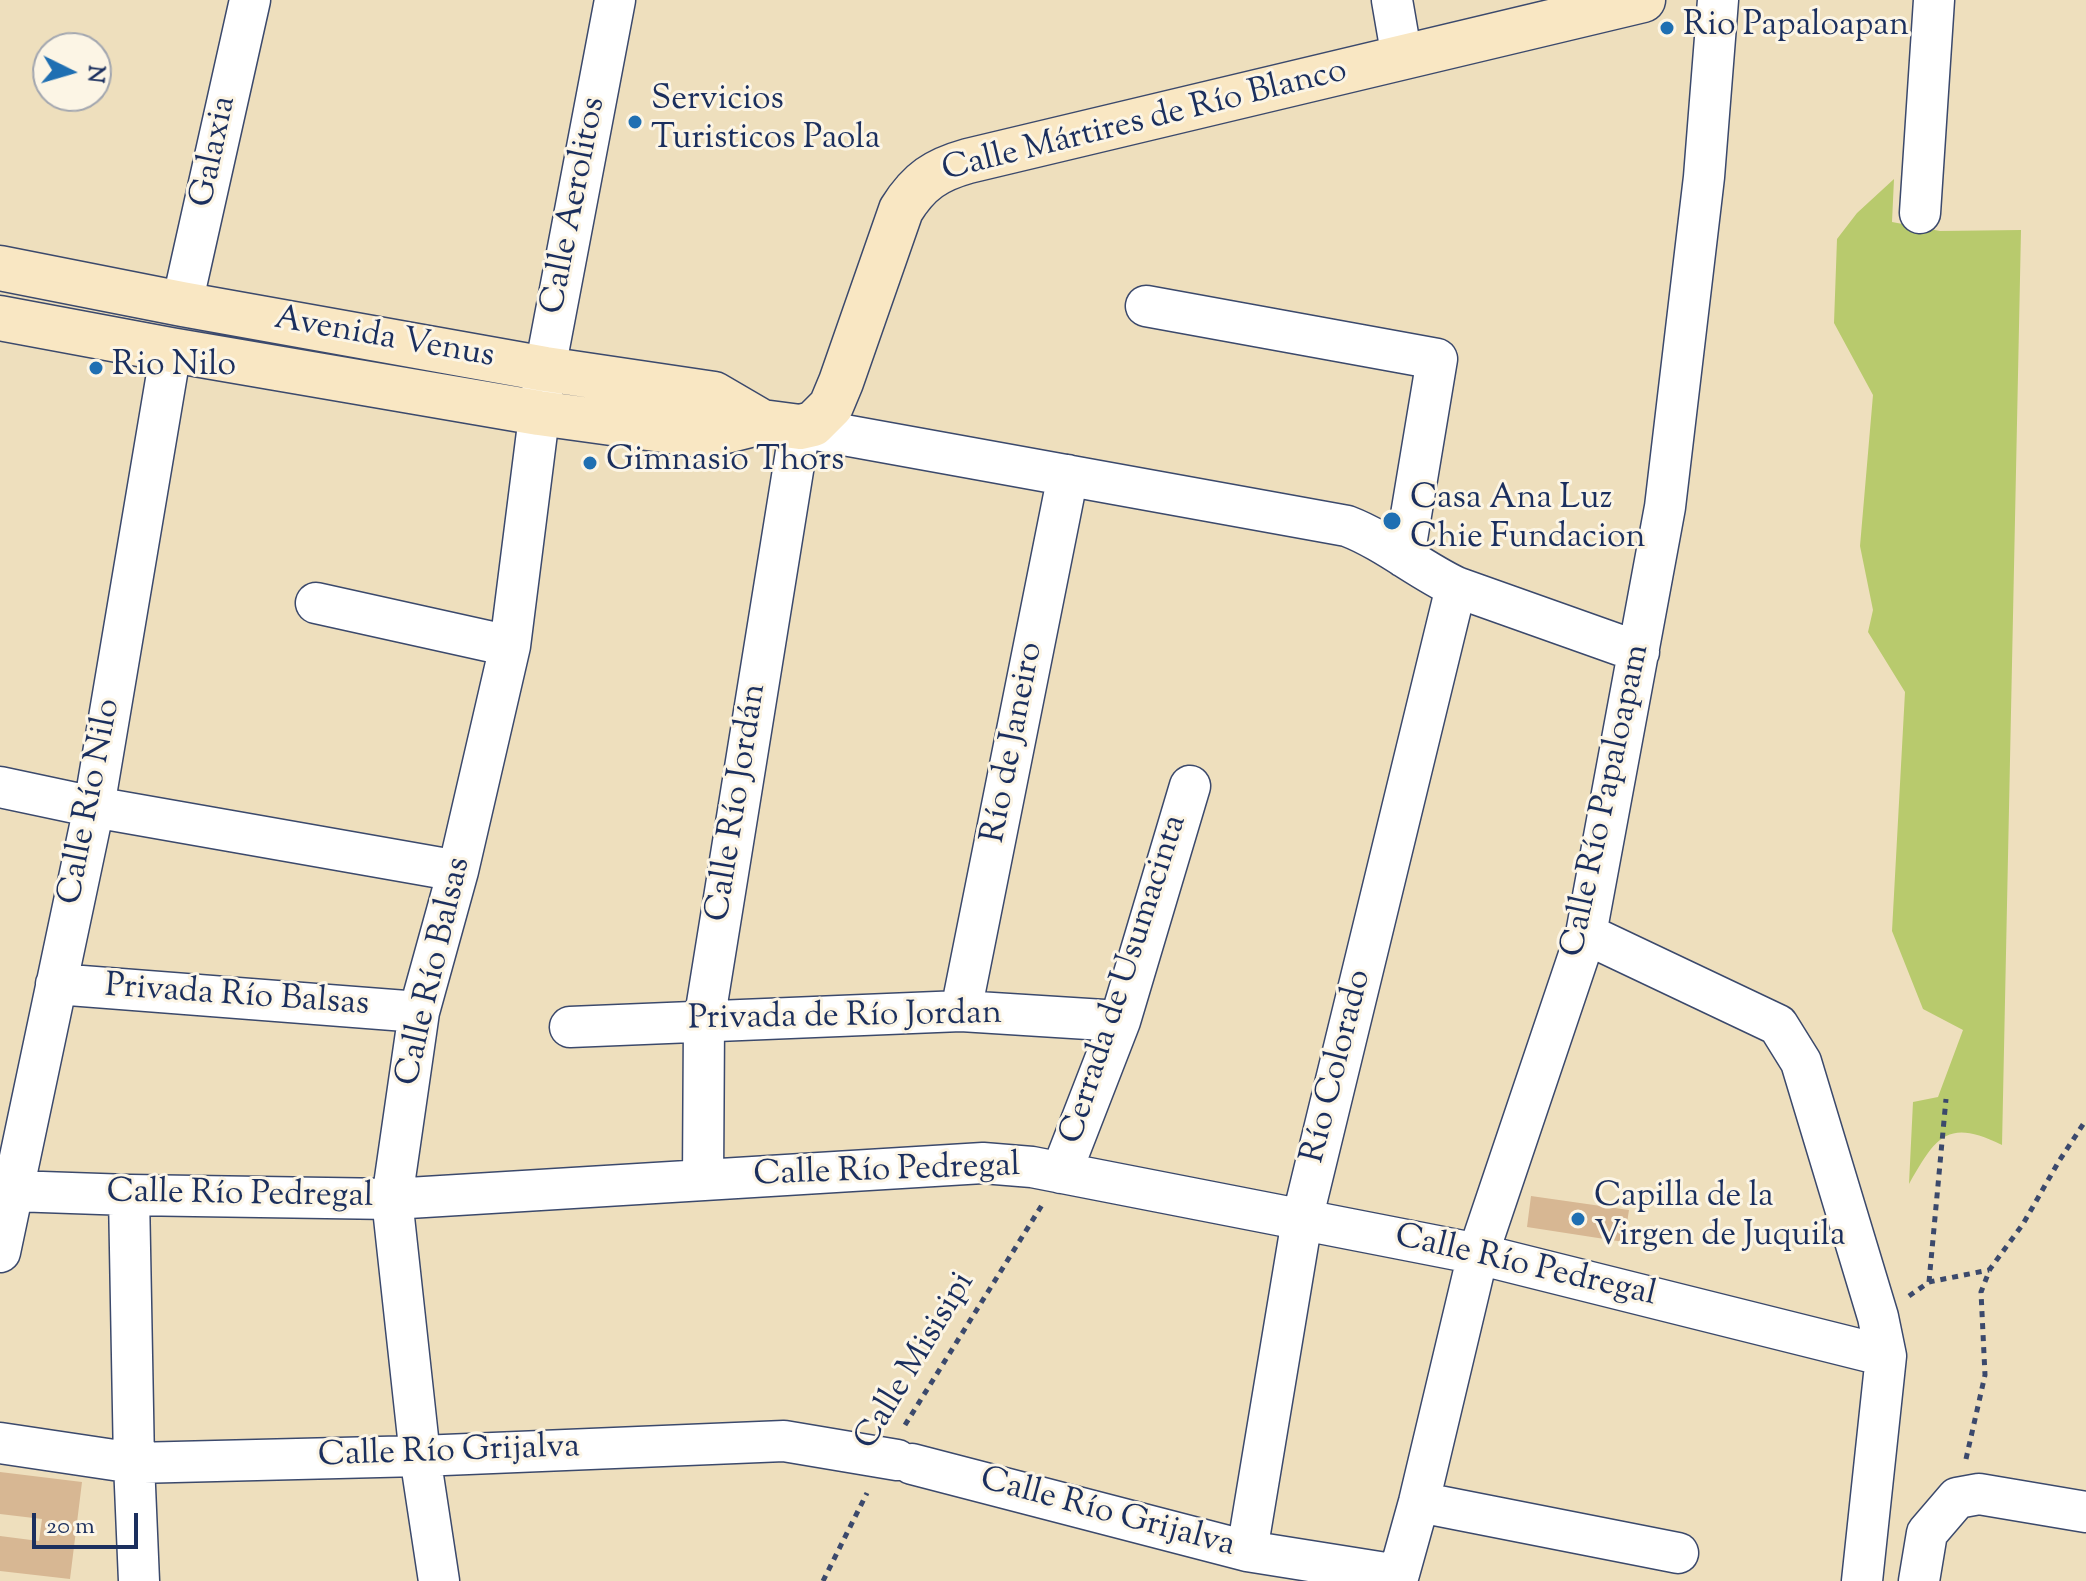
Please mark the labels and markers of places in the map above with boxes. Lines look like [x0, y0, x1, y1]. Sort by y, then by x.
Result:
place label: Rio Papaloapan [1683, 8, 1909, 48]
marker: Rio Papaloapan [1658, 19, 1676, 37]
place label: Servicios Turisticos Paola [651, 82, 880, 162]
marker: Servicios Turisticos Paola [626, 113, 644, 131]
place label: Rio Nilo [112, 348, 236, 388]
marker: Rio Nilo [87, 359, 105, 377]
place label: Gimnasio Thors [606, 443, 844, 483]
marker: Gimnasio Thors [581, 454, 599, 472]
place label: Casa Ana Luz Chie Fundacion [1410, 481, 1646, 560]
marker: Casa Ana Luz Chie Fundacion [1381, 510, 1403, 532]
place label: Capilla de la Virgen de Juquila [1594, 1179, 1846, 1258]
marker: Capilla de la Virgen de Juquila [1569, 1210, 1587, 1228]

